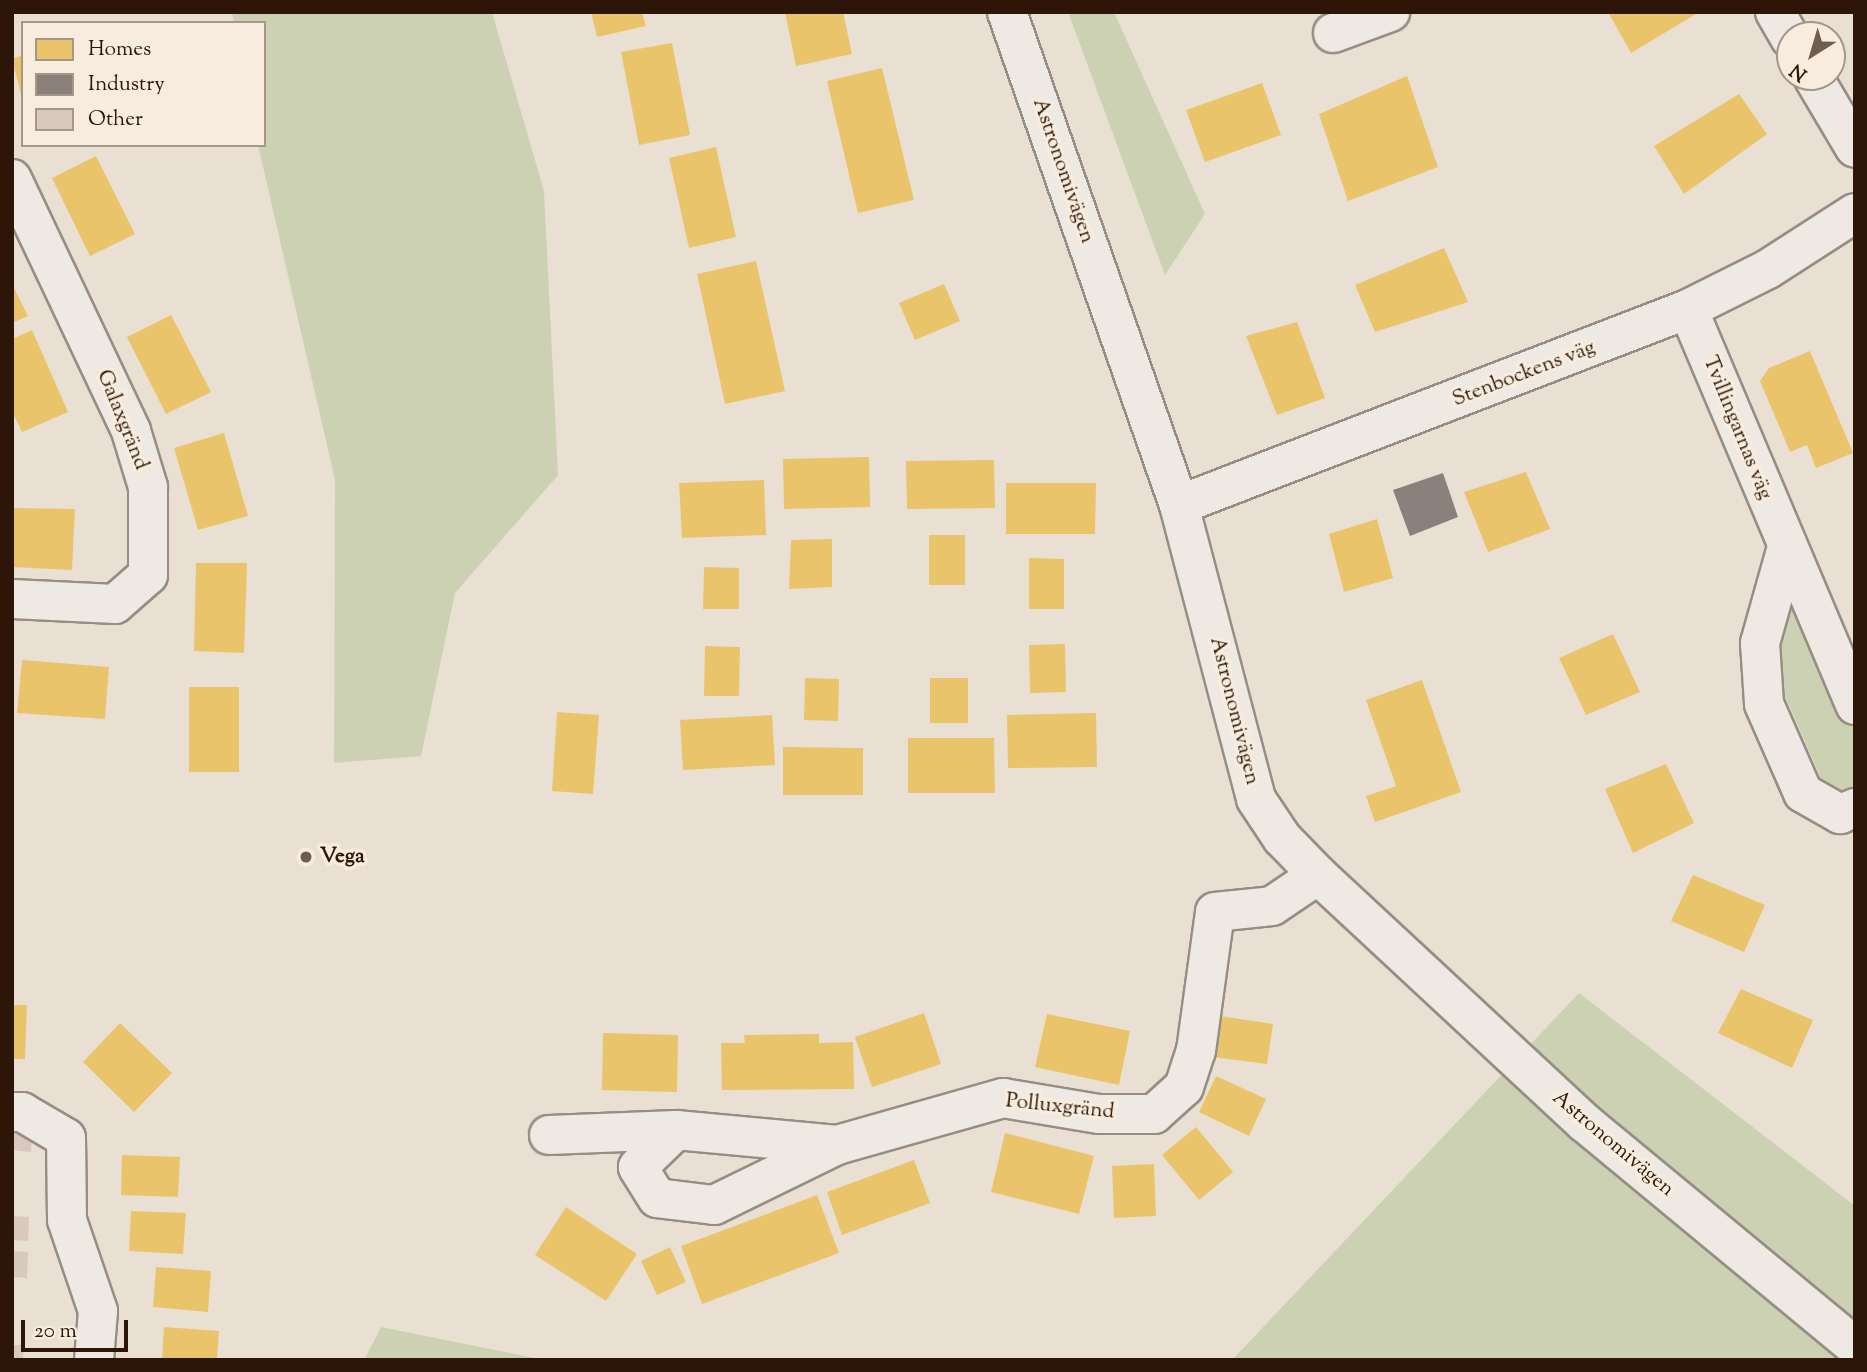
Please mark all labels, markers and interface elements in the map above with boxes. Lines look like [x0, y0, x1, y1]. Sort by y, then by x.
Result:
legend [21, 21, 266, 147]
north arrow [1776, 21, 1846, 91]
text: Homes [88, 35, 151, 65]
text: N [1785, 56, 1813, 87]
text: Industry [88, 70, 165, 100]
street label: Astronomivägen [1026, 95, 1100, 247]
text: Other [88, 105, 143, 135]
street label: Stenbockens väg [1449, 335, 1599, 413]
street label: Tvillingarnas väg [1697, 352, 1777, 504]
street label: Galaxgränd [91, 366, 153, 474]
street label: Astronomivägen [1203, 634, 1265, 788]
place label: Vega [320, 844, 365, 870]
marker: Vega [298, 849, 314, 865]
street label: Astronomivägen [1547, 1086, 1679, 1202]
street label: Polluxgränd [1004, 1089, 1116, 1125]
scale bar [24, 1306, 131, 1350]
text: 20 m [34, 1317, 77, 1347]

